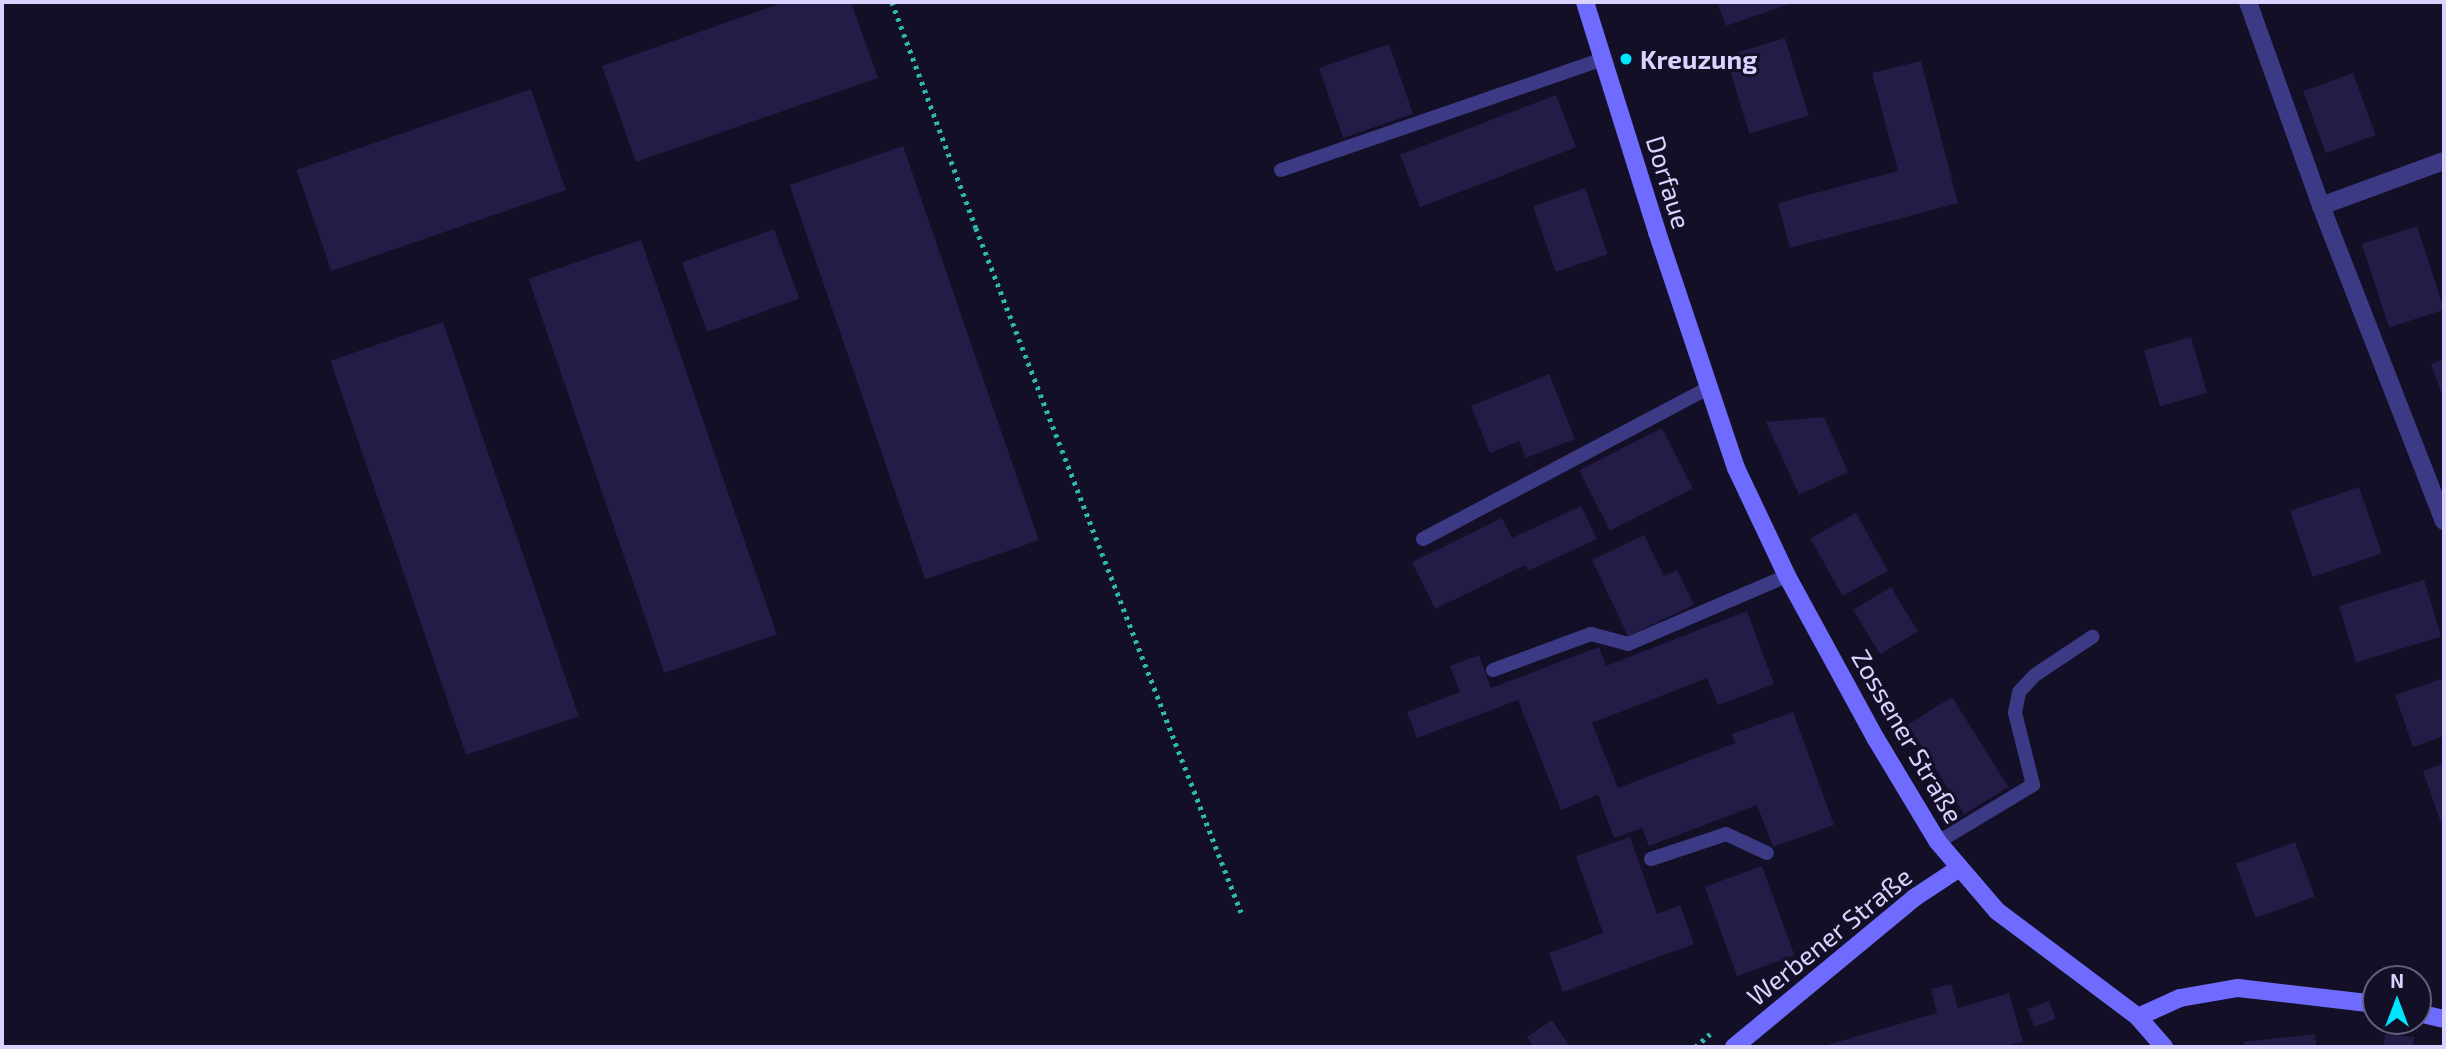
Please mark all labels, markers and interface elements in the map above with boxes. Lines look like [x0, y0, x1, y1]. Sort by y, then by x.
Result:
place label: Kreuzung [1640, 43, 1757, 75]
marker: Kreuzung [1618, 51, 1634, 67]
street label: Dorfaue [1640, 132, 1698, 232]
street label: Zossener Straße [1846, 643, 1970, 829]
street label: Werbener Straße [1740, 860, 1918, 1012]
north arrow [2362, 965, 2432, 1035]
text: N [2390, 969, 2404, 992]

